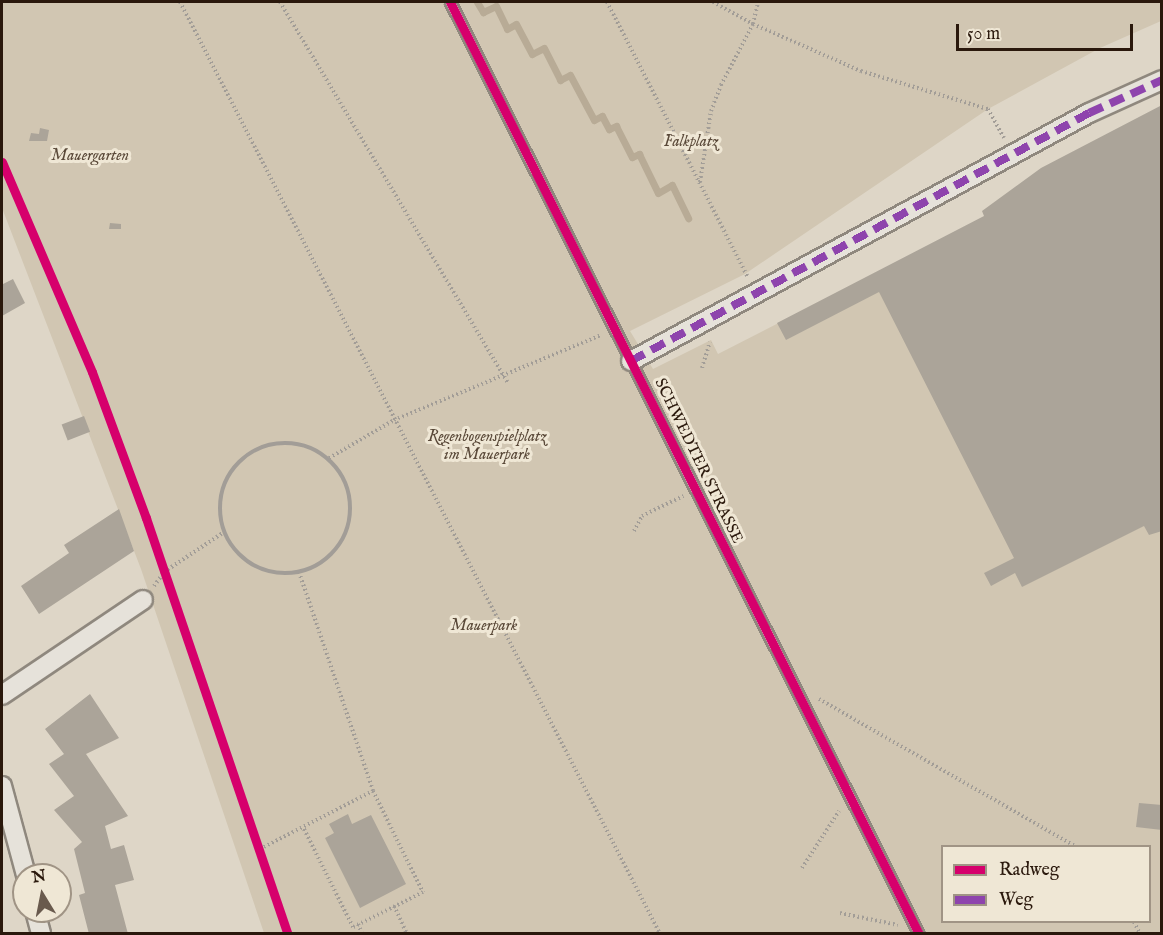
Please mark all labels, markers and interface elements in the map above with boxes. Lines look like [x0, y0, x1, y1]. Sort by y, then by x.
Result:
scale bar [959, 12, 1136, 50]
text: 50 m [967, 23, 1000, 46]
park label: Falkplatz [664, 132, 718, 152]
park label: Mauergarten [51, 146, 129, 166]
street label: SCHWEDTER STRASSE [650, 375, 746, 547]
park label: Regenbogenspielplatz im Mauerpark [428, 427, 546, 465]
park label: Mauerpark [451, 616, 517, 636]
legend [941, 845, 1151, 923]
text: Radweg [999, 859, 1060, 882]
north arrow [12, 863, 72, 923]
text: N [31, 866, 48, 888]
text: Weg [999, 889, 1033, 912]

